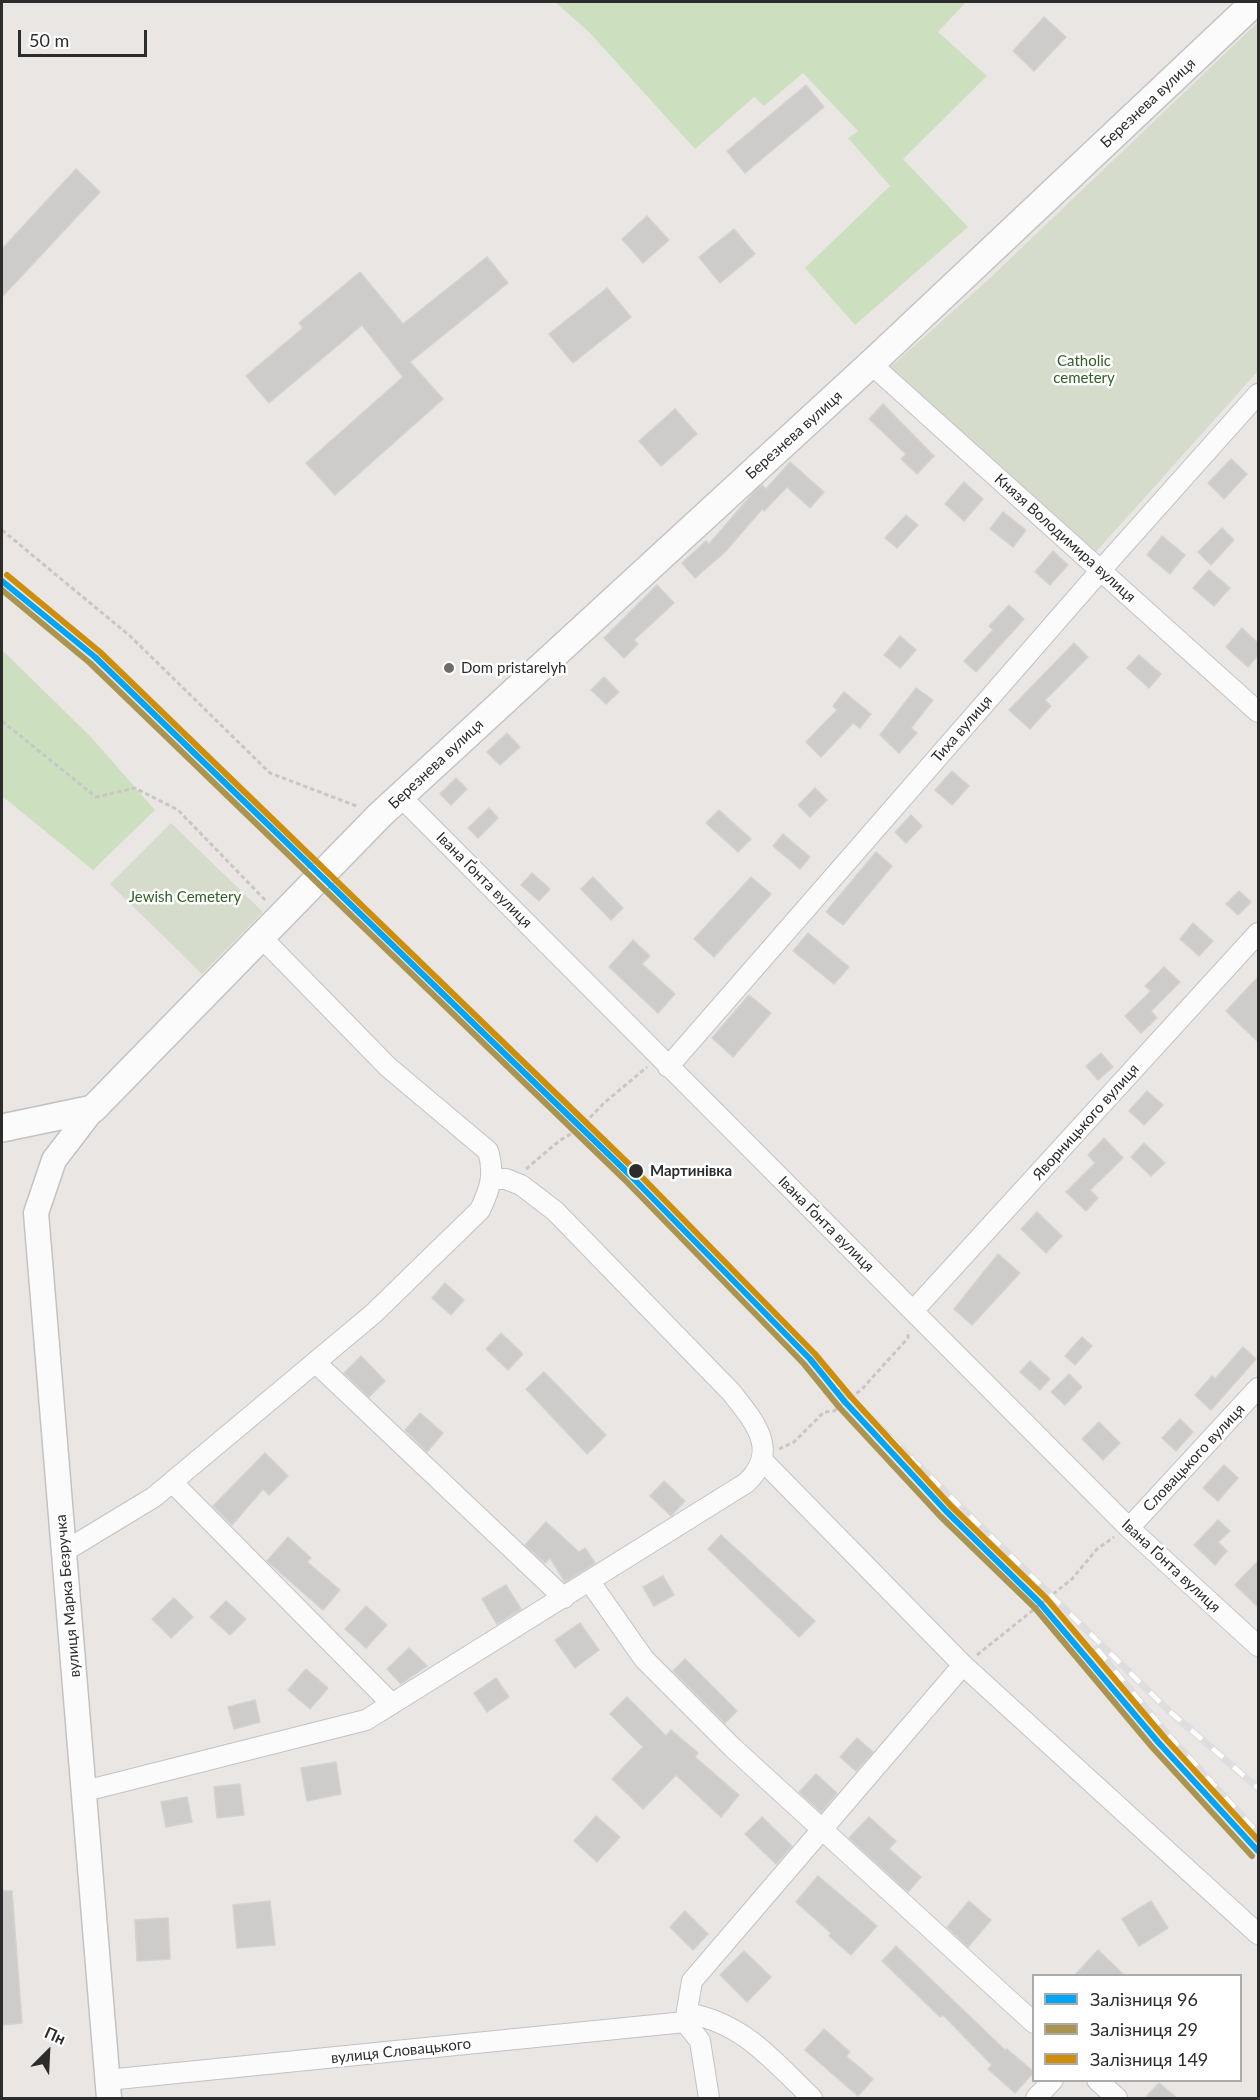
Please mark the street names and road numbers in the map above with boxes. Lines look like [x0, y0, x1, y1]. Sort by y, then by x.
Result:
street label: Березнева вулиця [1097, 54, 1199, 152]
street label: Березнева вулиця [742, 387, 846, 483]
street label: Князя Володимира вулиця [991, 470, 1139, 606]
street label: Тиха вулиця [928, 692, 996, 766]
street label: Березнева вулиця [385, 715, 487, 813]
street label: Івана Ґонта вулиця [432, 828, 536, 932]
street label: Яворницького вулиця [1029, 1060, 1143, 1184]
street label: Івана Ґонта вулиця [774, 1172, 878, 1276]
street label: Словацького вулиця [1139, 1400, 1249, 1516]
street label: вулиця Марка Безручка [52, 1514, 84, 1678]
street label: Івана Ґонта вулиця [1118, 1516, 1224, 1616]
street label: вулиця Словацького [330, 2035, 472, 2067]

